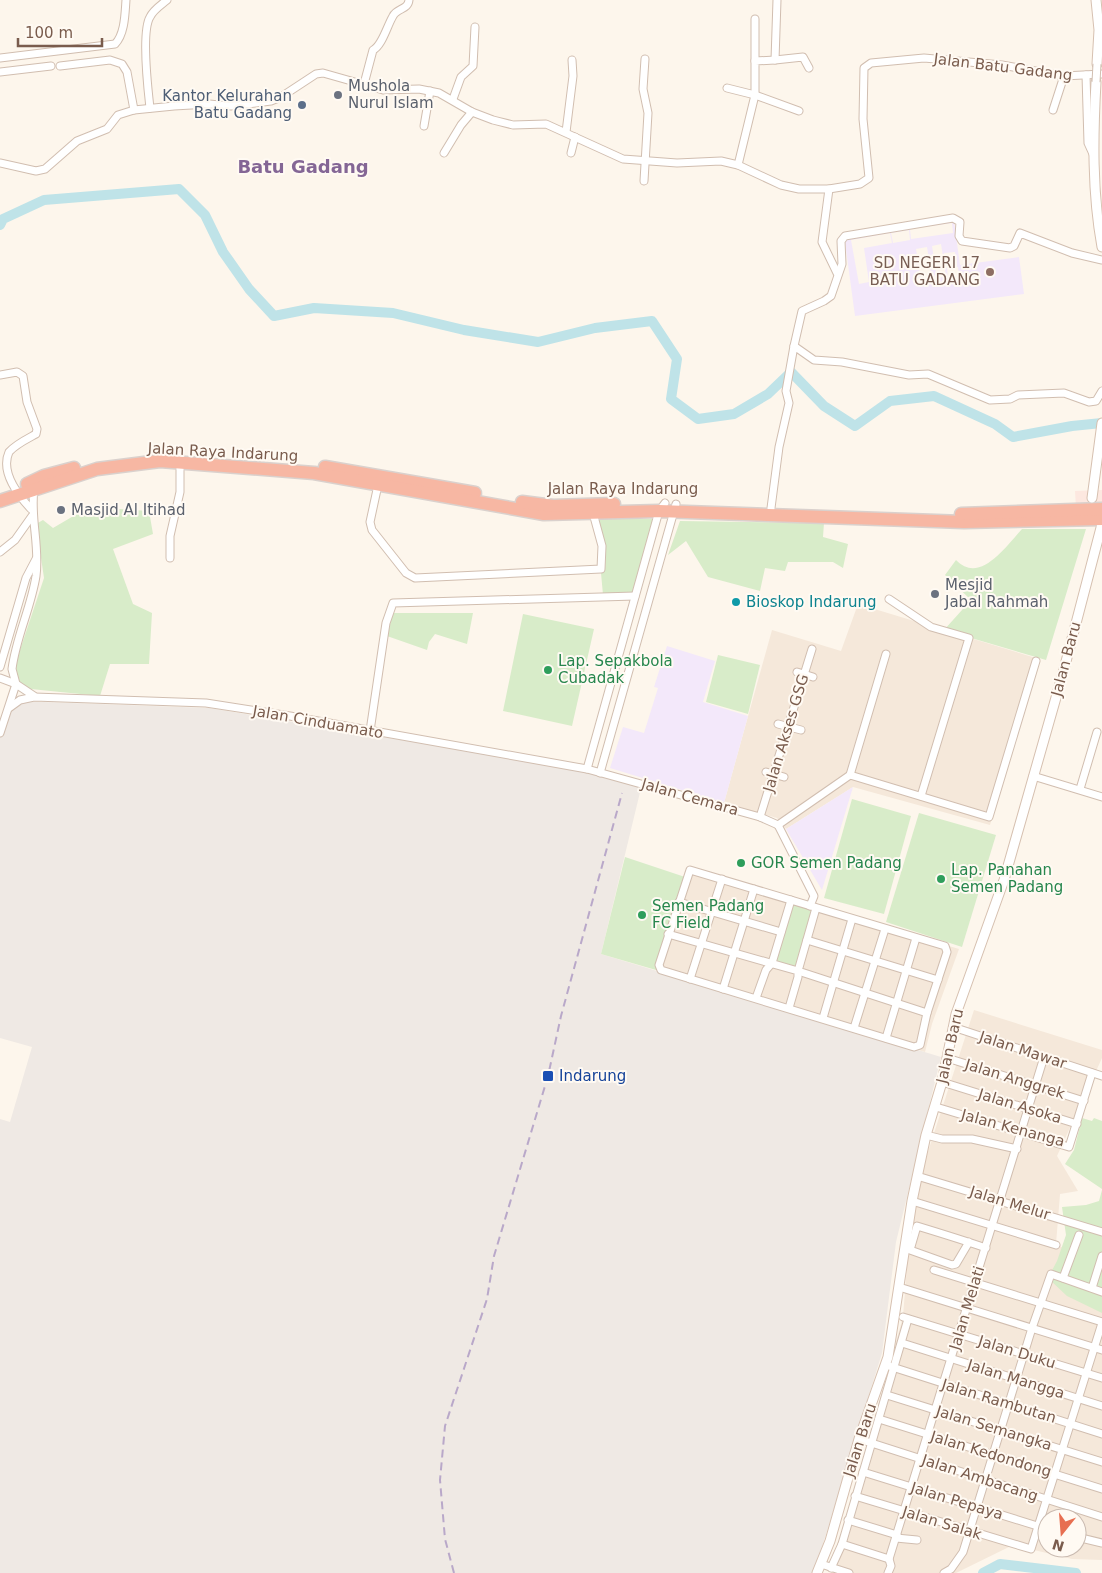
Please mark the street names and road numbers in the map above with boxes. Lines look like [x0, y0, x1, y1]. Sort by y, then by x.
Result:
street label: Jalan Batu Gadang [932, 49, 1073, 84]
street label: Jalan Raya Indarung [146, 439, 299, 465]
street label: Jalan Raya Indarung [547, 480, 698, 498]
street label: Jalan Baru [1047, 620, 1085, 699]
street label: Jalan Akses GSG [759, 672, 813, 795]
street label: Jalan Cinduamato [250, 701, 385, 742]
street label: Jalan Cemara [638, 774, 741, 819]
street label: Jalan Baru [932, 1007, 967, 1086]
street label: Jalan Mawar [976, 1027, 1070, 1073]
street label: Jalan Anggrek [962, 1055, 1068, 1103]
street label: Jalan Asoka [975, 1085, 1064, 1127]
street label: Jalan Kenanga [958, 1105, 1067, 1150]
street label: Jalan Melur [967, 1182, 1053, 1224]
street label: Jalan Melati [945, 1264, 988, 1353]
street label: Jalan Duku [975, 1331, 1058, 1372]
street label: Jalan Mangga [964, 1355, 1067, 1402]
street label: Jalan Rambutan [939, 1375, 1058, 1427]
street label: Jalan Baru [839, 1401, 880, 1480]
street label: Jalan Semangka [933, 1401, 1054, 1454]
street label: Jalan Kedondong [927, 1427, 1054, 1481]
street label: Jalan Ambacang [919, 1450, 1040, 1505]
street label: Jalan Pepaya [908, 1478, 1005, 1524]
street label: Jalan Salak [899, 1502, 984, 1544]

